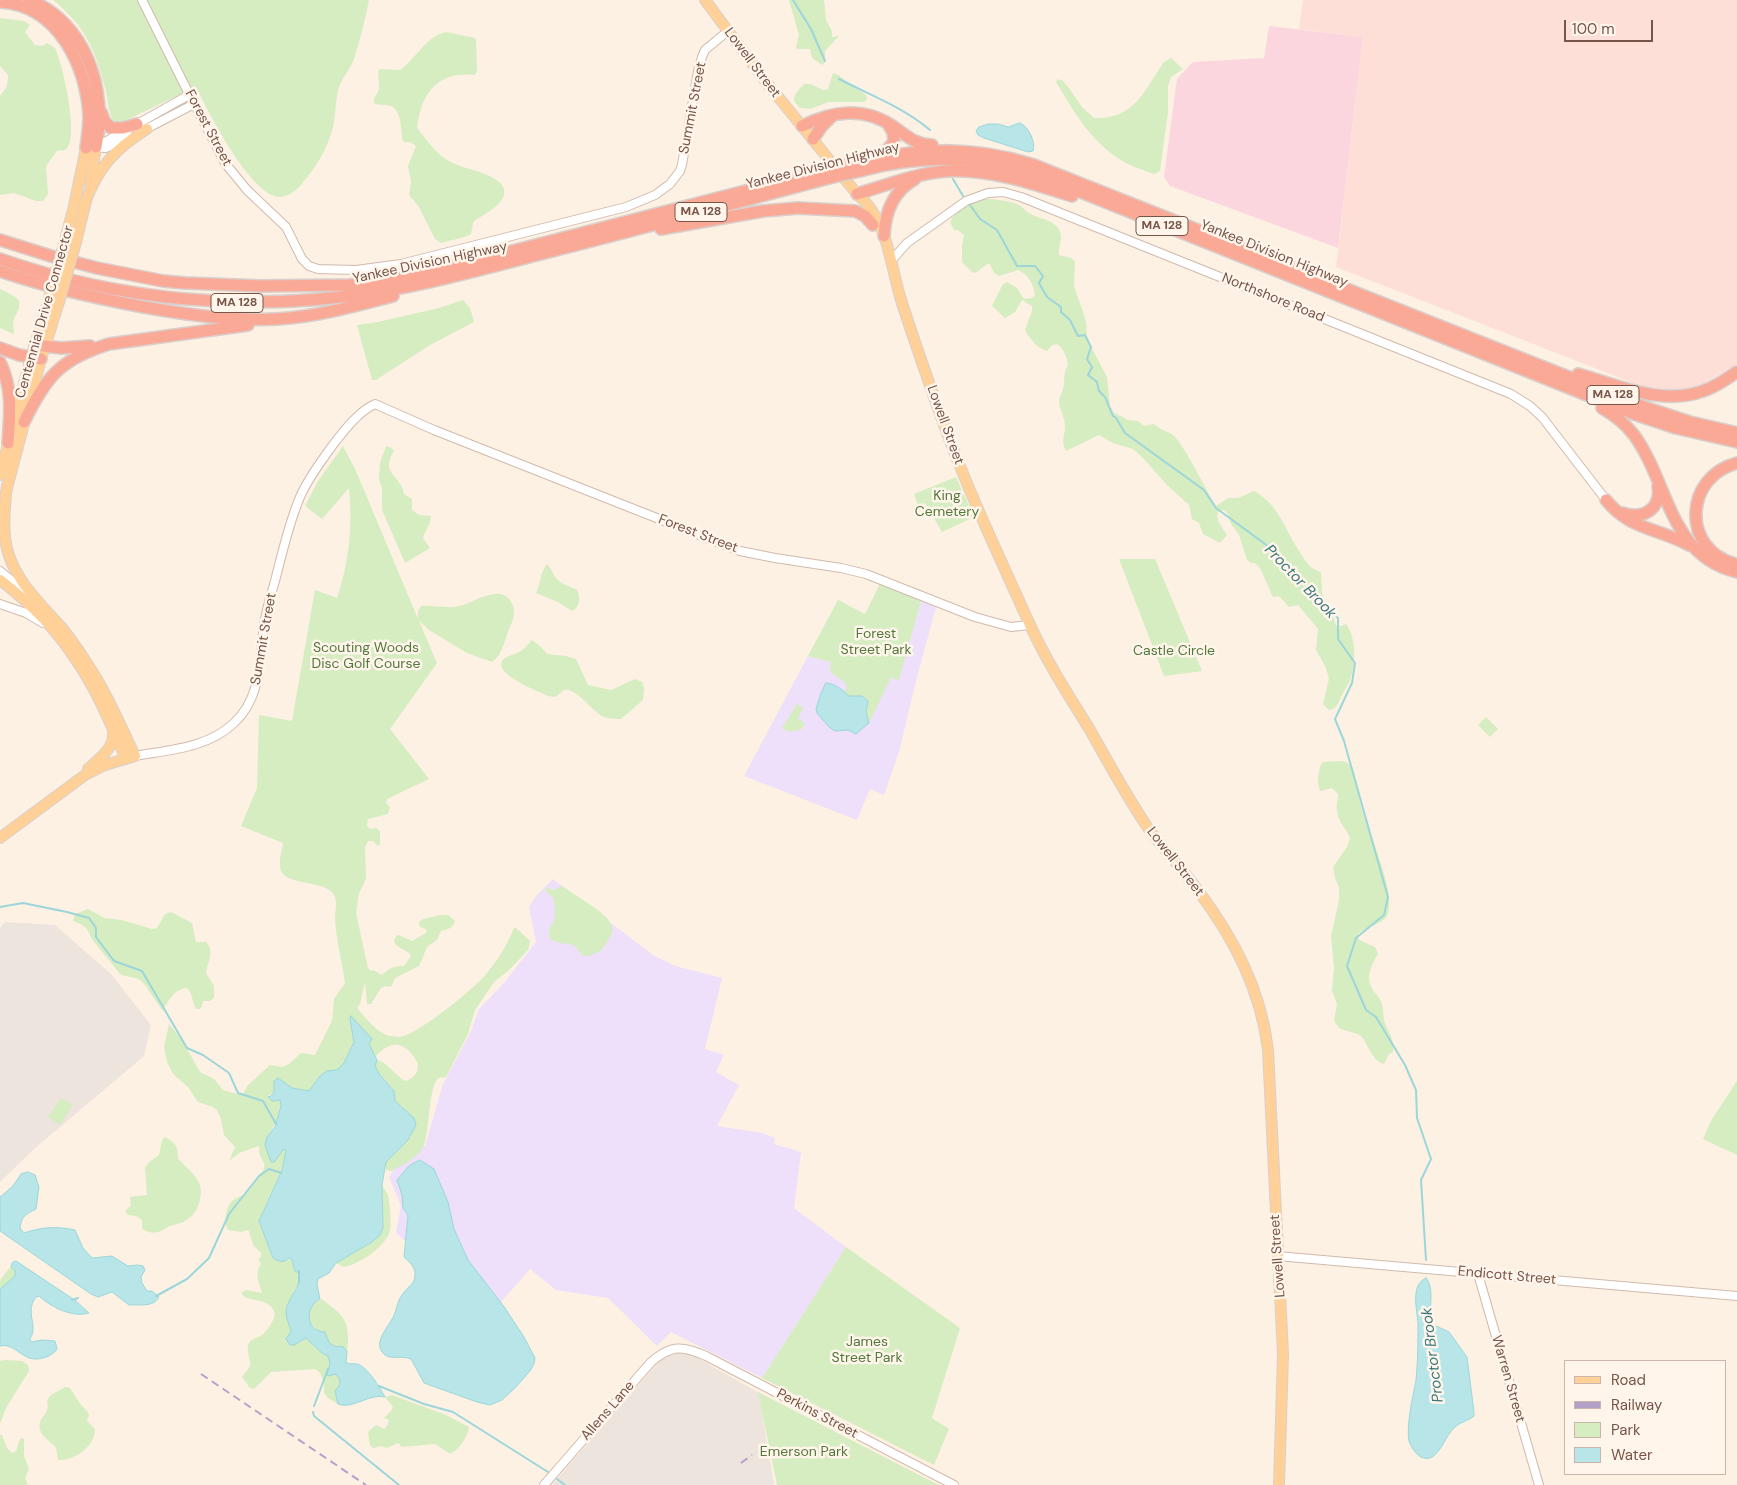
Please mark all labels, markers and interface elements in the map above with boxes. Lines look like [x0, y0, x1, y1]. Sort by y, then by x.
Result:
scale bar [1567, 10, 1656, 42]
text: 100 m [1572, 19, 1615, 39]
street label: Lowell Street [720, 25, 784, 101]
street label: Summit Street [676, 61, 710, 155]
street label: Forest Street [181, 87, 235, 169]
street label: Yankee Division Highway [745, 139, 901, 193]
road number: MA 128 [675, 202, 727, 222]
road number: MA 128 [1136, 217, 1188, 236]
street label: Yankee Division Highway [1198, 217, 1350, 291]
street label: Centennial Drive Connector [12, 224, 78, 400]
street label: Yankee Division Highway [351, 238, 509, 288]
street label: Northshore Road [1219, 270, 1327, 326]
road number: MA 128 [211, 294, 263, 312]
street label: Lowell Street [923, 383, 967, 467]
road number: MA 128 [1587, 386, 1639, 404]
park label: King Cemetery [915, 488, 979, 520]
street label: Forest Street [656, 511, 740, 557]
water label: Proctor Brook [1260, 541, 1340, 623]
street label: Summit Street [248, 592, 280, 686]
park label: Forest Street Park [840, 626, 912, 658]
park label: Scouting Woods Disc Golf Course [312, 640, 420, 672]
park label: Castle Circle [1133, 643, 1215, 659]
street label: Lowell Street [1143, 824, 1207, 900]
street label: Lowell Street [1267, 1214, 1289, 1298]
street label: Endicott Street [1457, 1263, 1557, 1289]
water label: Proctor Brook [1418, 1306, 1448, 1404]
street label: Warren Street [1488, 1333, 1528, 1425]
park label: James Street Park [831, 1334, 903, 1366]
legend [1564, 1360, 1727, 1475]
text: Road [1611, 1370, 1646, 1390]
street label: Allens Lane [578, 1378, 638, 1444]
street label: Perkins Street [773, 1386, 861, 1442]
text: Railway [1611, 1395, 1662, 1415]
text: Park [1611, 1420, 1641, 1440]
park label: Emerson Park [760, 1444, 848, 1460]
text: Water [1611, 1445, 1652, 1465]

